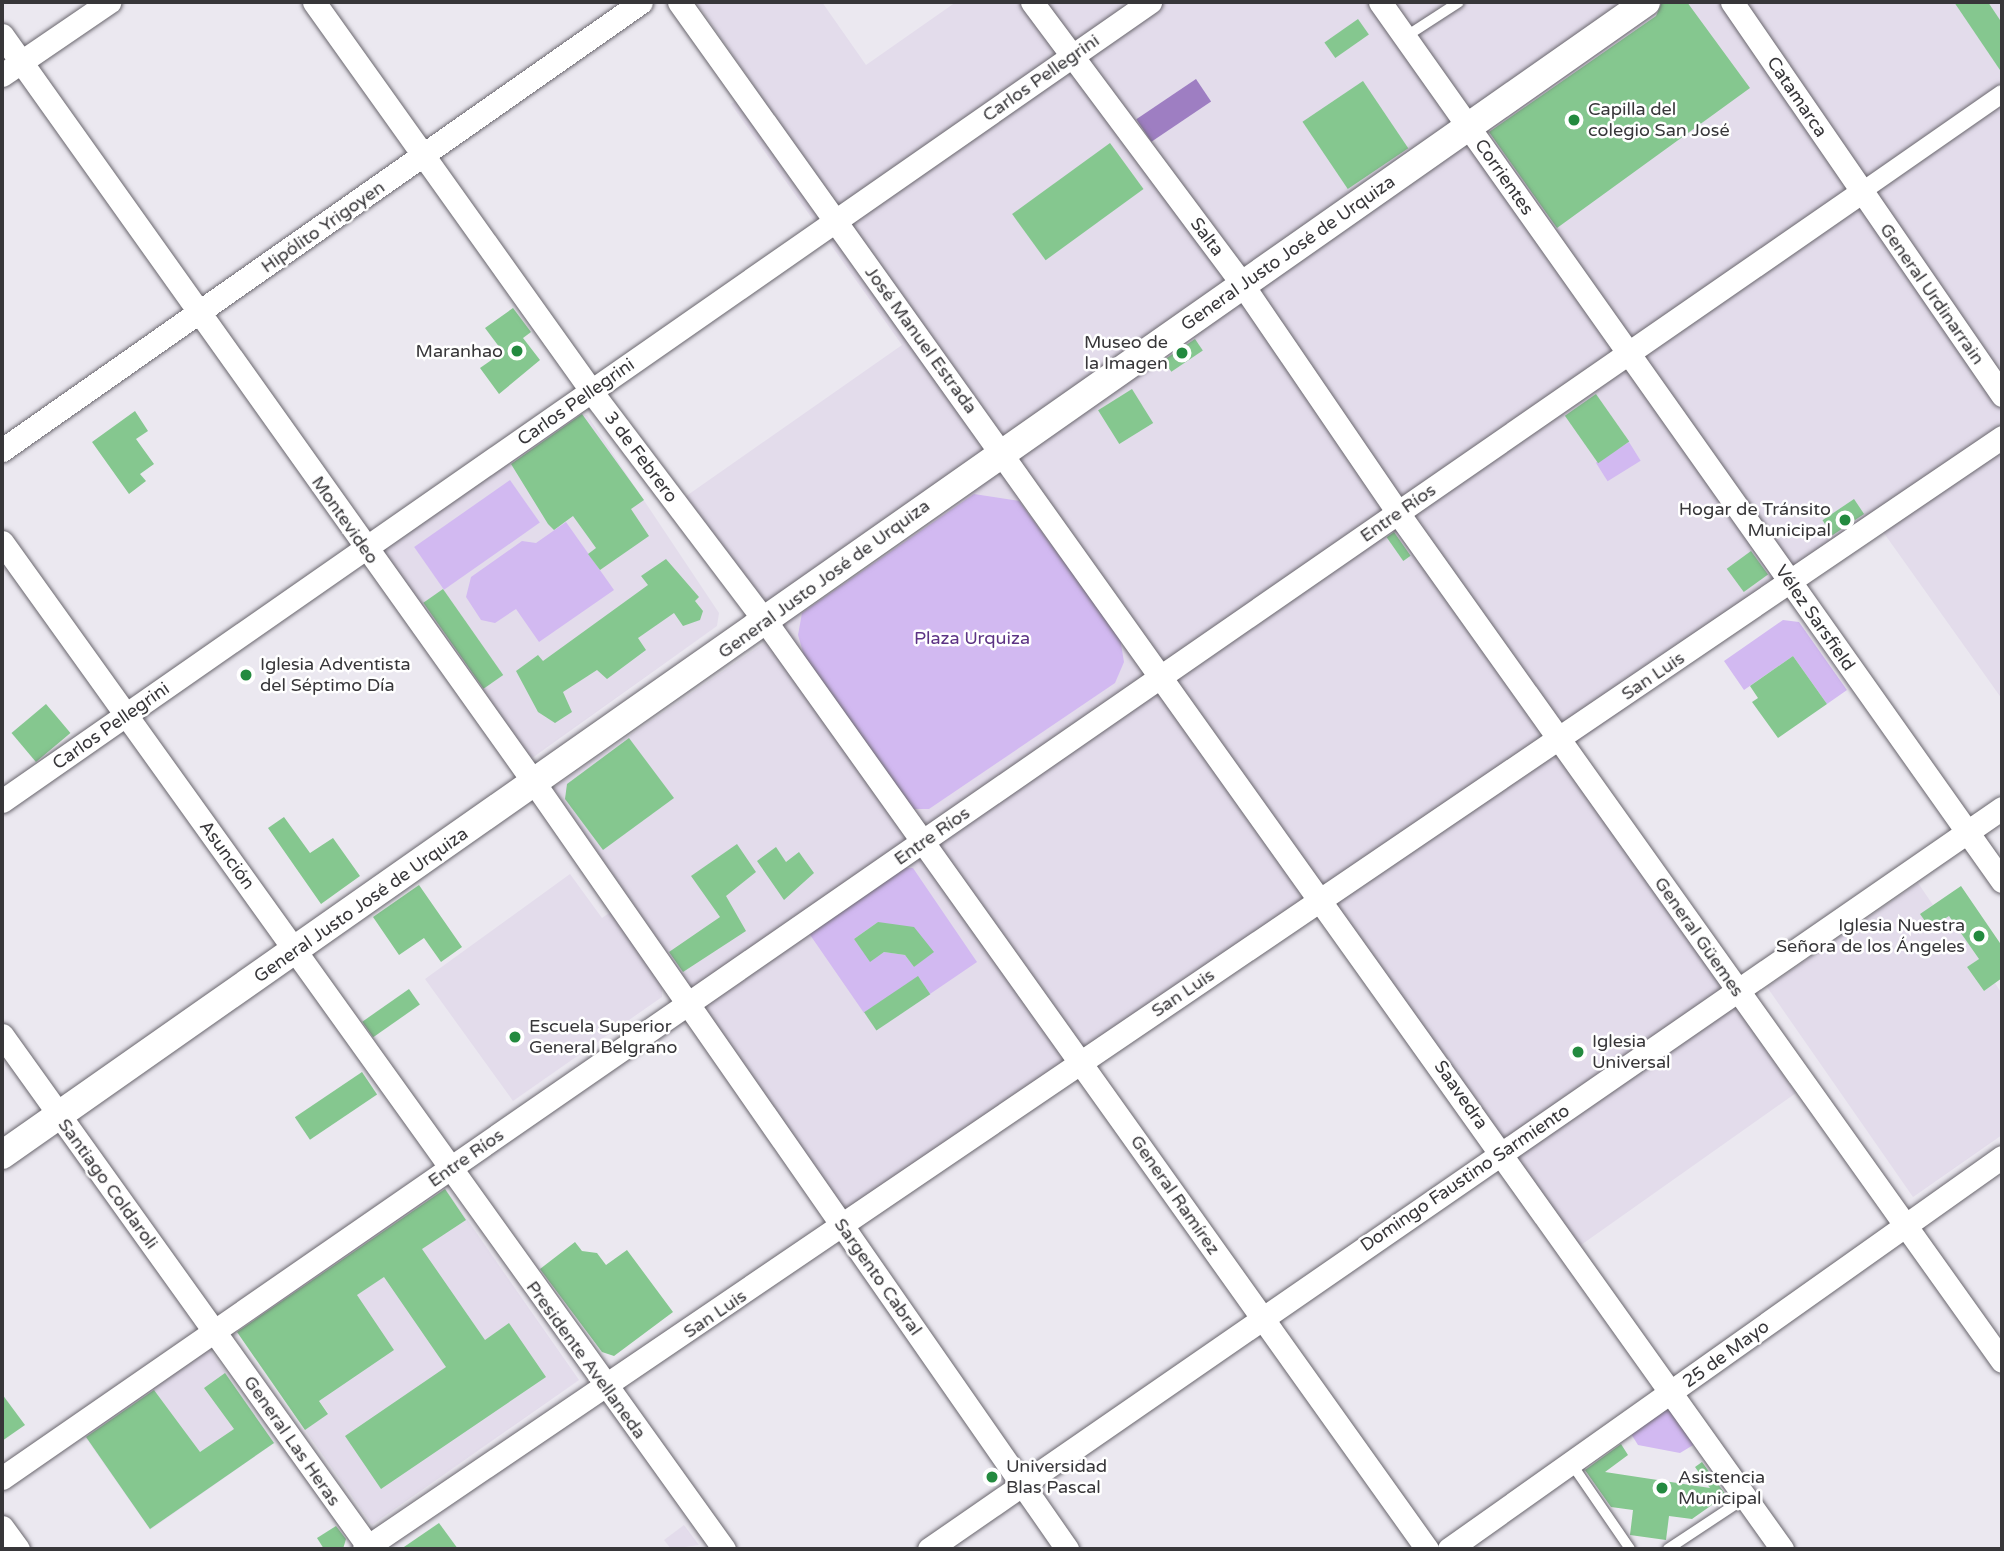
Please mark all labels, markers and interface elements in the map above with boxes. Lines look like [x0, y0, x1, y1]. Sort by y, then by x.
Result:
street label: Carlos Pellegrini [978, 30, 1104, 126]
street label: Catamarca [1762, 53, 1832, 141]
place label: Capilla del colegio San José [1588, 99, 1730, 142]
marker: Capilla del colegio San José [1566, 112, 1582, 128]
street label: Corrientes [1470, 135, 1538, 219]
street label: General Justo José de Urquiza [1177, 171, 1399, 335]
street label: Hipólito Yrigoyen [257, 176, 389, 278]
street label: Salta [1186, 213, 1228, 261]
street label: General Urdinarrain [1875, 219, 1989, 369]
street label: José Manuel Estrada [860, 262, 982, 418]
place label: Museo de la Imagen [1084, 332, 1168, 374]
place label: Maranhao [416, 340, 503, 362]
marker: Maranhao [509, 343, 525, 359]
marker: Museo de la Imagen [1174, 345, 1190, 361]
street label: Carlos Pellegrini [513, 354, 639, 450]
street label: 3 de Febrero [600, 407, 682, 507]
street label: Montevideo [307, 472, 383, 568]
street label: Entre Ríos [1356, 479, 1440, 547]
street label: General Justo José de Urquiza [714, 495, 934, 663]
place label: Hogar de Tránsito Municipal [1679, 499, 1831, 542]
marker: Hogar de Tránsito Municipal [1837, 512, 1853, 528]
street label: Vélez Sarsfield [1771, 561, 1859, 675]
park label: Plaza Urquiza [914, 627, 1030, 649]
street label: San Luis [1617, 647, 1689, 705]
place label: Iglesia Adventista del Séptimo Día [260, 654, 411, 696]
marker: Iglesia Adventista del Séptimo Día [238, 667, 254, 683]
street label: Carlos Pellegrini [48, 678, 174, 774]
street label: Entre Ríos [890, 802, 974, 870]
street label: Asunción [195, 816, 259, 894]
street label: General Justo José de Urquiza [250, 823, 472, 987]
street label: General Güemes [1650, 873, 1748, 1001]
place label: Iglesia Nuestra Señora de los Ángeles [1776, 915, 1965, 958]
marker: Iglesia Nuestra Señora de los Ángeles [1971, 928, 1987, 944]
street label: San Luis [1147, 964, 1219, 1022]
place label: Escuela Superior General Belgrano [529, 1016, 677, 1058]
marker: Escuela Superior General Belgrano [507, 1029, 523, 1045]
place label: Iglesia Universal [1592, 1031, 1670, 1074]
marker: Iglesia Universal [1570, 1044, 1586, 1060]
street label: Saavedra [1429, 1056, 1493, 1134]
street label: Domingo Faustino Sarmiento [1356, 1100, 1574, 1256]
street label: Santiago Coldaroli [53, 1115, 163, 1253]
street label: Entre Ríos [424, 1124, 508, 1192]
street label: General Ramírez [1126, 1131, 1224, 1259]
street label: Sargento Cabral [830, 1214, 926, 1340]
street label: Presidente Avellaneda [521, 1277, 651, 1443]
street label: San Luis [679, 1285, 751, 1343]
street label: 25 de Mayo [1679, 1315, 1773, 1393]
street label: General Las Heras [239, 1372, 345, 1510]
place label: Universidad Blas Pascal [1006, 1456, 1107, 1498]
place label: Asistencia Municipal [1678, 1467, 1765, 1510]
marker: Universidad Blas Pascal [984, 1469, 1000, 1485]
marker: Asistencia Municipal [1652, 1478, 1672, 1498]

